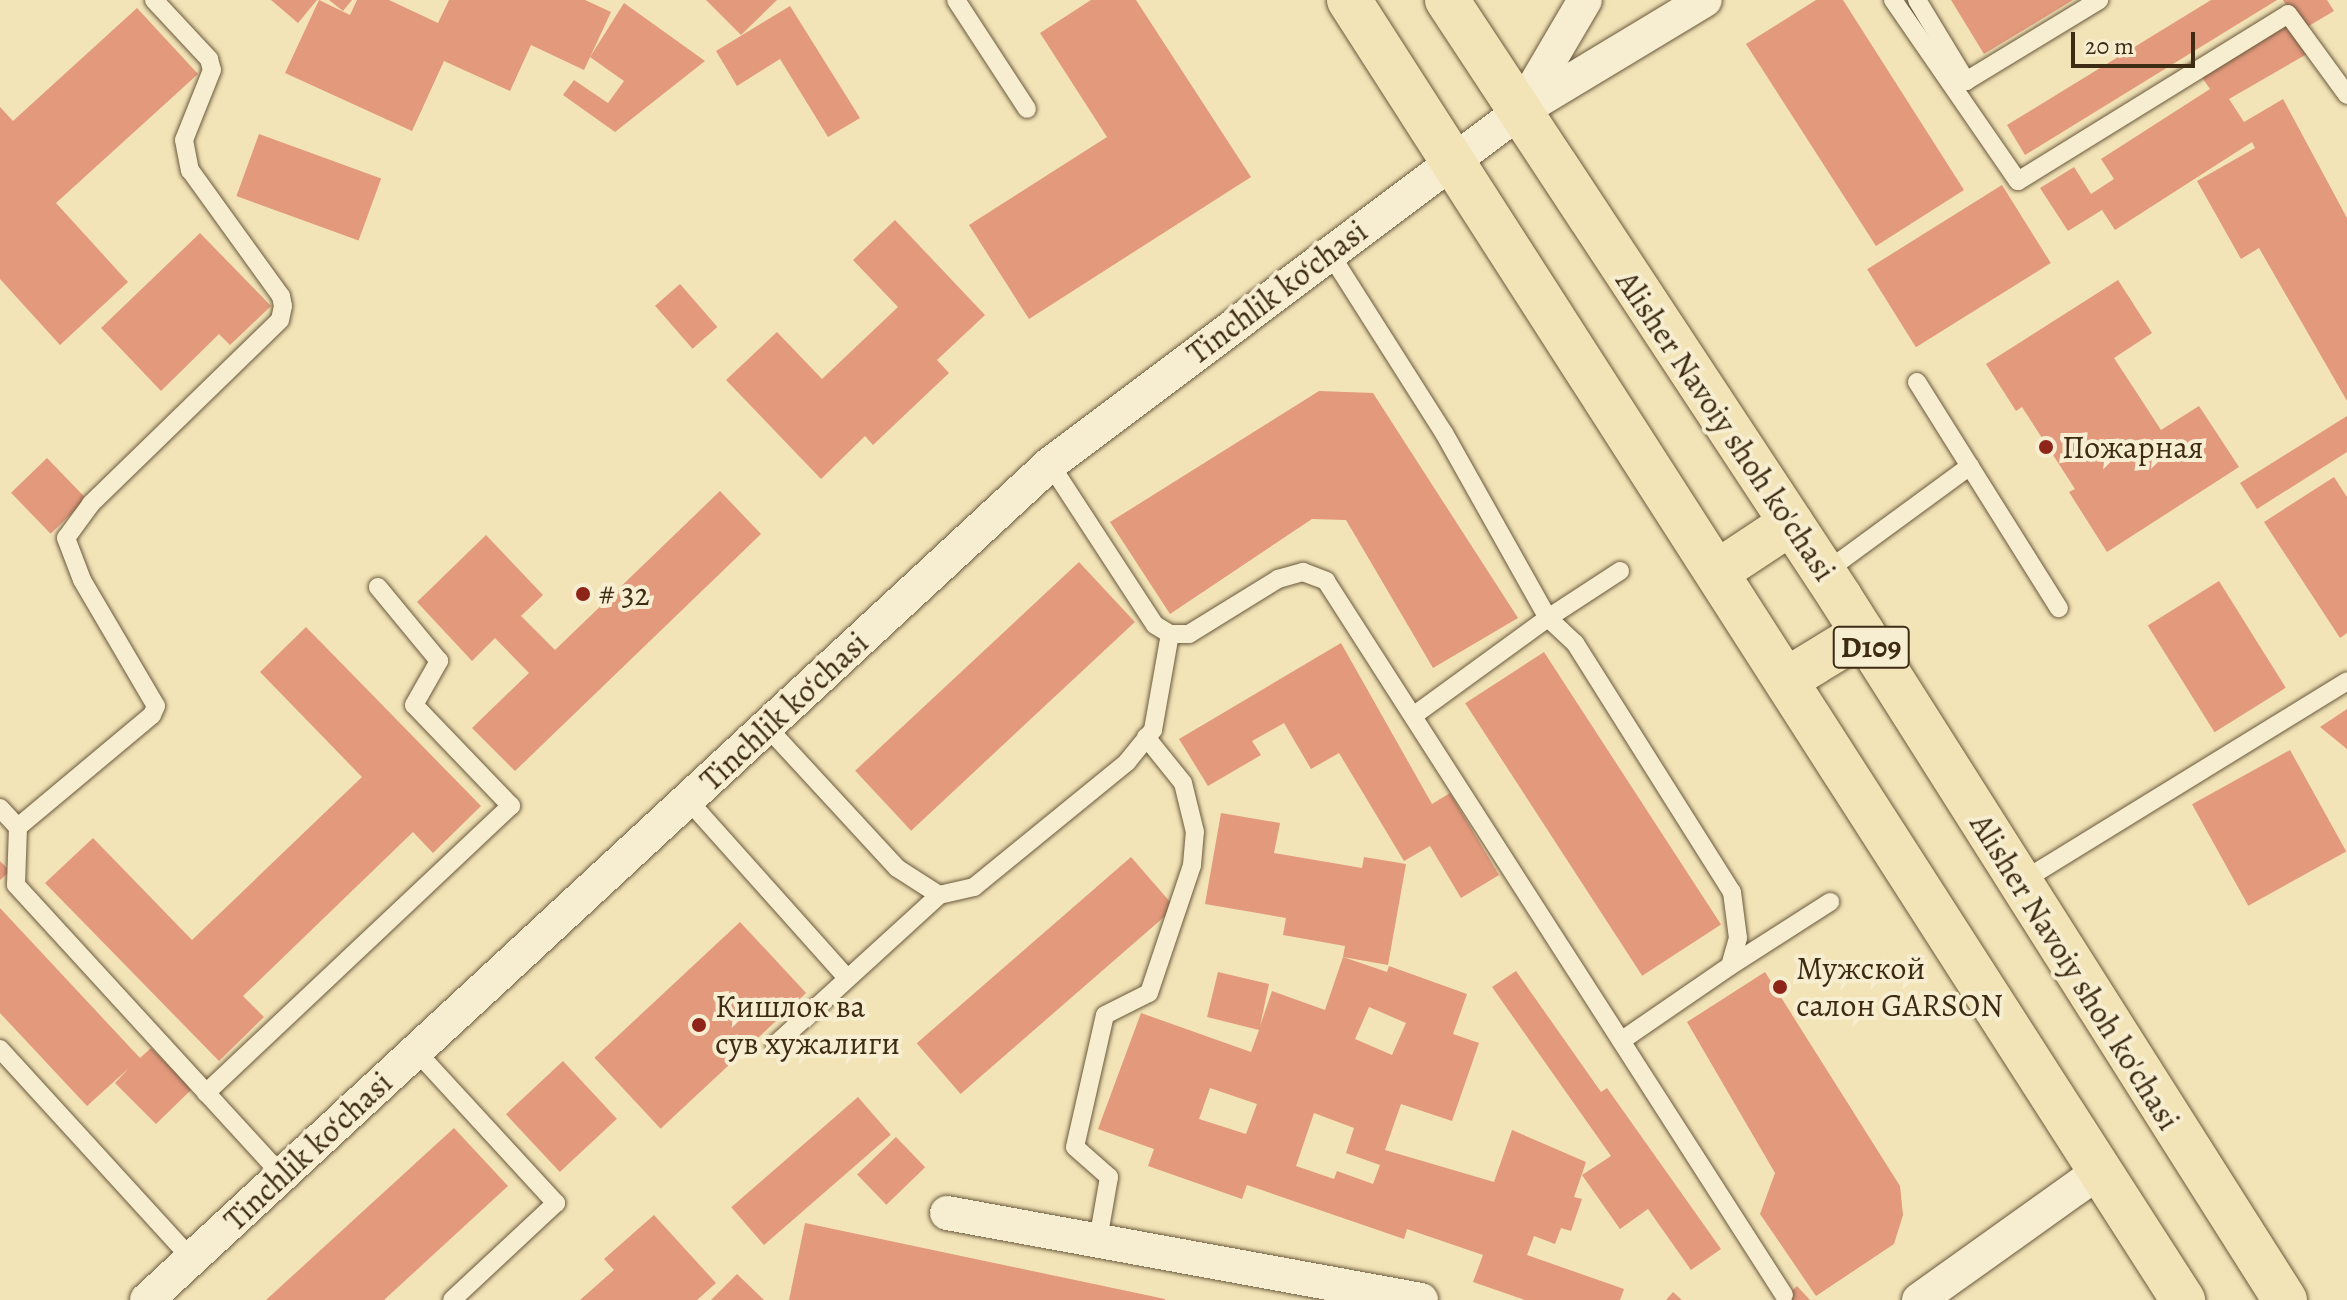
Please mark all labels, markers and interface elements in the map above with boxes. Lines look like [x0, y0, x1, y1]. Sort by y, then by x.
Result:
scale bar [2075, 16, 2199, 66]
text: 20 m [2085, 30, 2134, 62]
street label: Tinchlik kо‘chasi [1179, 212, 1375, 372]
street label: Alisher Navoiy shoh ko'chasi [1608, 264, 1844, 588]
place label: Пожарная [2062, 428, 2203, 466]
marker: Пожарная [2037, 438, 2055, 456]
place label: # 32 [599, 575, 650, 613]
marker: # 32 [574, 585, 592, 603]
road number: D109 [1831, 621, 1911, 673]
street label: Tinchlik kо‘chasi [692, 623, 876, 799]
street label: Alisher Navoiy shoh ko'chasi [1962, 807, 2188, 1137]
place label: Мужской салон GARSON [1796, 950, 2003, 1025]
marker: Мужской салон GARSON [1771, 978, 1789, 996]
place label: Кишлок ва сув хужалиги [715, 988, 900, 1063]
marker: Кишлок ва сув хужалиги [690, 1016, 708, 1034]
street label: Tinchlik kо‘chasi [216, 1063, 400, 1239]

